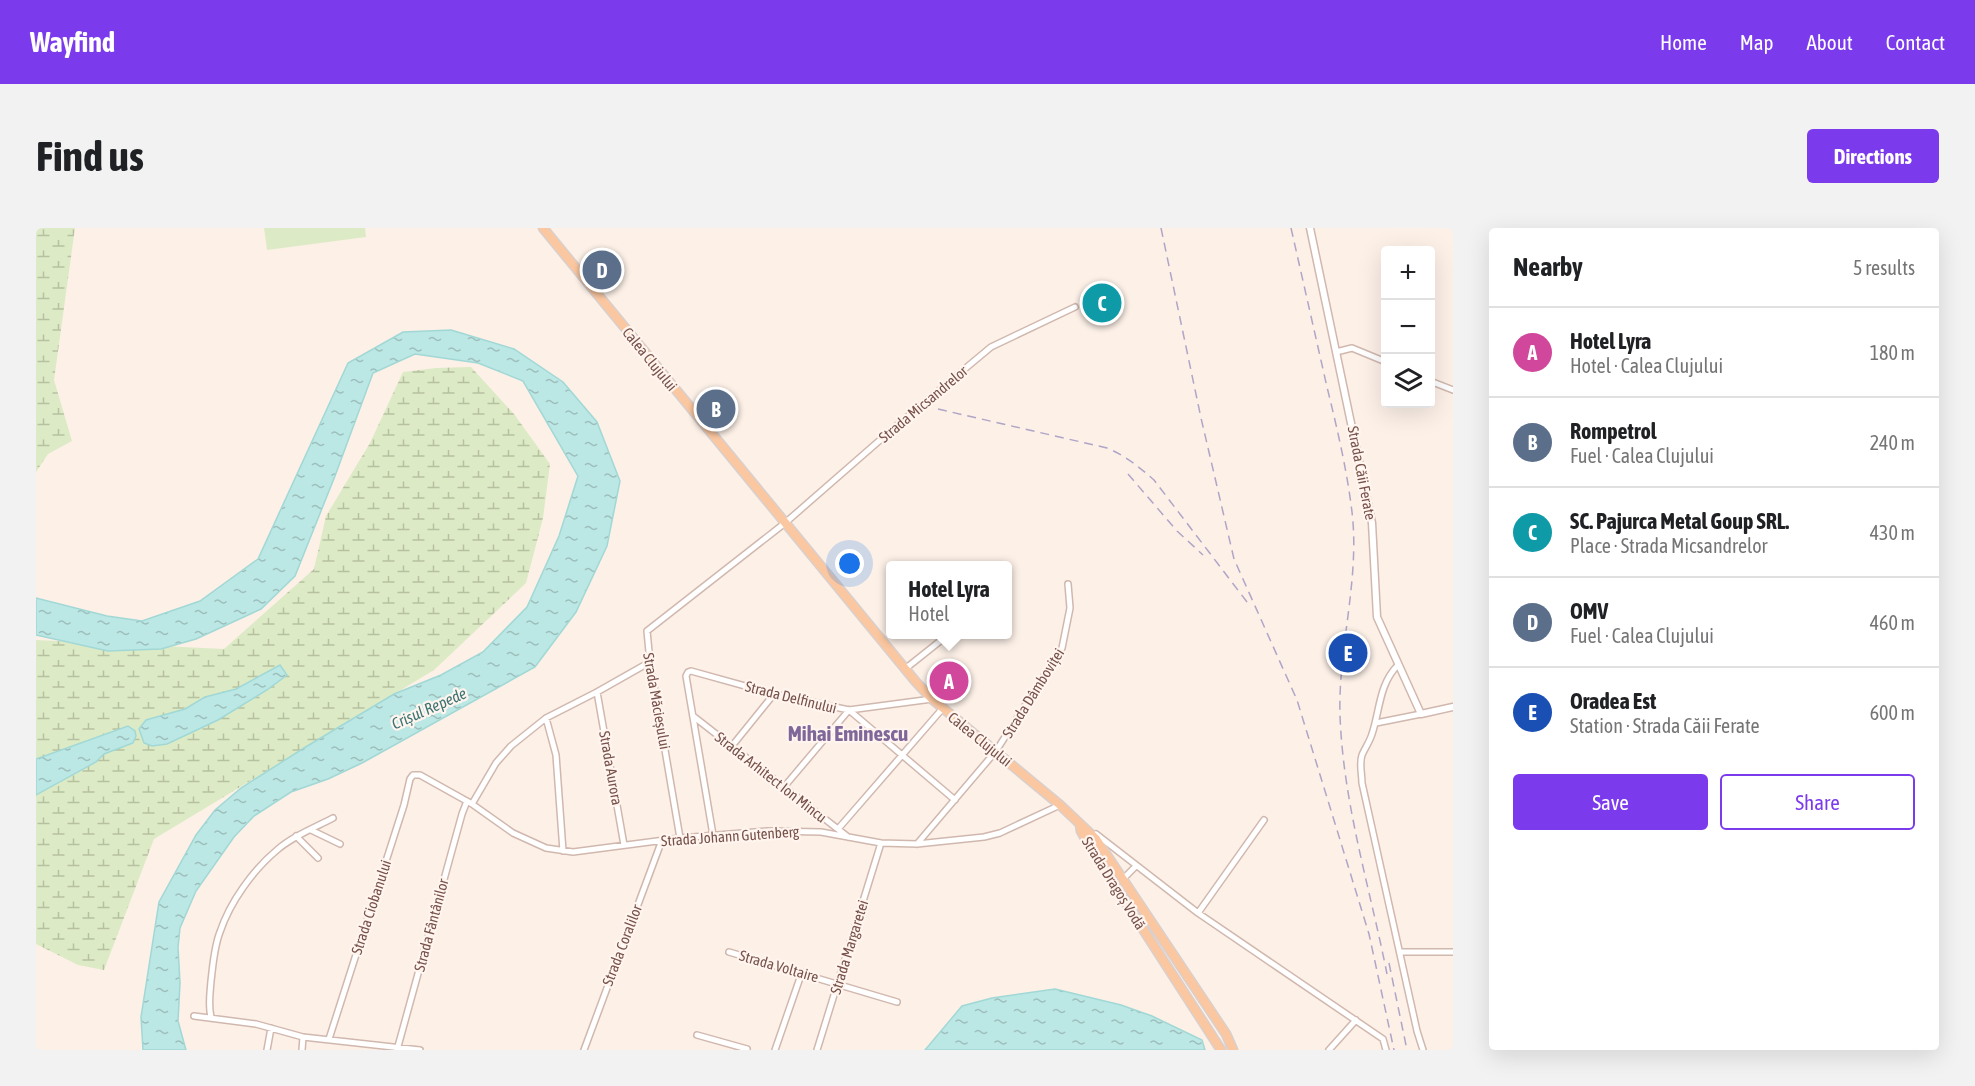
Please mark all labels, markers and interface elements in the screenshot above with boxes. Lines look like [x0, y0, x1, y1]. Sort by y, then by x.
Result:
text: Wayfind [30, 26, 115, 58]
text: Home [1660, 30, 1707, 54]
text: Map [1740, 30, 1774, 54]
text: About [1807, 30, 1853, 54]
text: Contact [1886, 30, 1945, 54]
button: Directions [1807, 129, 1939, 183]
text: Find us [36, 132, 144, 180]
map controls [1381, 246, 1435, 408]
button: + [1381, 246, 1435, 300]
pin: D [582, 248, 622, 292]
text: Nearby [1513, 252, 1583, 282]
text: 5 results [1853, 256, 1915, 279]
pin: C [1082, 280, 1122, 326]
button: − [1381, 300, 1435, 354]
street label: Calea Clujului [619, 324, 681, 394]
text: Hotel Lyra [1570, 328, 1651, 354]
text: A [1528, 341, 1537, 364]
text: 180 m [1870, 341, 1915, 364]
button: layers [1381, 354, 1435, 408]
text: Hotel · Calea Clujului [1570, 354, 1723, 377]
street label: Strada Micsandrelor [875, 362, 971, 446]
pin: B [696, 386, 736, 432]
text: Rompetrol [1570, 418, 1657, 444]
street label: Strada Căii Ferate [1345, 425, 1379, 522]
text: B [1528, 431, 1537, 454]
text: 240 m [1870, 431, 1915, 454]
text: Fuel · Calea Clujului [1570, 444, 1714, 467]
text: SC. Pajurca Metal Goup SRL. [1570, 508, 1789, 534]
text: C [1528, 521, 1537, 544]
text: 430 m [1870, 521, 1915, 544]
text: Place · Strada Micsandrelor [1570, 534, 1767, 557]
your location [835, 549, 864, 578]
popup [886, 561, 1012, 639]
text: Hotel Lyra [908, 576, 990, 602]
text: OMV [1570, 598, 1608, 624]
text: Hotel [908, 602, 949, 625]
text: D [1527, 611, 1538, 634]
text: 460 m [1870, 611, 1915, 634]
text: Fuel · Calea Clujului [1570, 624, 1714, 647]
pin: E [1328, 630, 1368, 676]
street label: Strada Dâmboviței [999, 645, 1067, 741]
street label: Strada Măcieșului [640, 651, 674, 751]
pin: A [930, 658, 968, 704]
street label: Strada Delfinului [743, 677, 839, 717]
water label: Crișul Repede [389, 683, 470, 733]
text: Oradea Est [1570, 688, 1656, 714]
text: E [1528, 701, 1537, 724]
text: 600 m [1870, 701, 1915, 724]
street label: Calea Clujului [945, 708, 1015, 770]
text: Station · Strada Căii Ferate [1570, 714, 1760, 737]
district label: Mihai Eminescu [788, 721, 908, 745]
street label: Strada Arhitect Ion Mincu [712, 728, 830, 826]
street label: Strada Aurora [596, 730, 626, 806]
button: Save [1513, 774, 1708, 830]
button: Share [1720, 774, 1915, 830]
street label: Strada Johann Gutenberg [660, 823, 800, 849]
street label: Strada Dragoș Vodă [1079, 834, 1149, 932]
street label: Strada Ciobanului [348, 858, 394, 956]
street label: Strada Fântânilor [410, 876, 452, 973]
street label: Strada Margaretei [827, 898, 871, 996]
street label: Strada Coralilor [599, 902, 645, 988]
street label: Strada Voltaire [737, 947, 821, 985]

